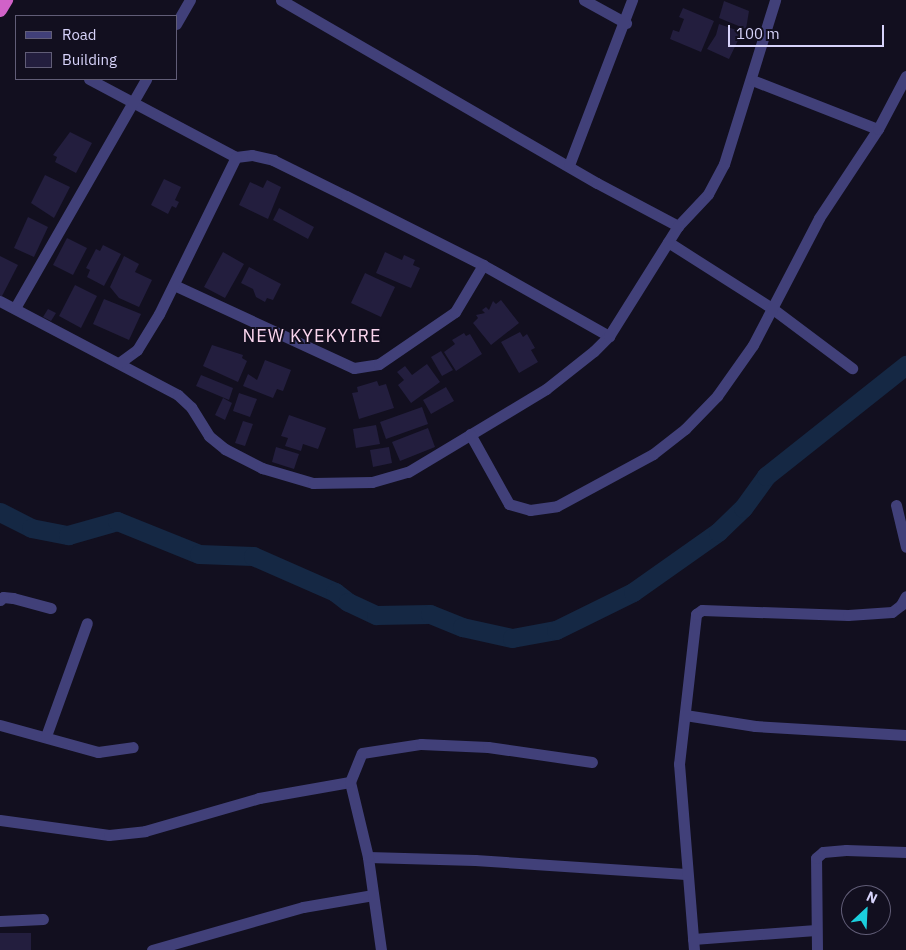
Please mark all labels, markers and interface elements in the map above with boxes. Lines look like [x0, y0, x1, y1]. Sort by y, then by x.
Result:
legend [15, 15, 178, 80]
scale bar [731, 15, 887, 47]
text: 100 m [736, 24, 780, 43]
text: Road [62, 25, 97, 44]
text: Building [62, 50, 117, 69]
district label: NEW KYEKYIRE [241, 325, 383, 347]
north arrow [841, 885, 891, 935]
text: N [864, 887, 880, 908]

